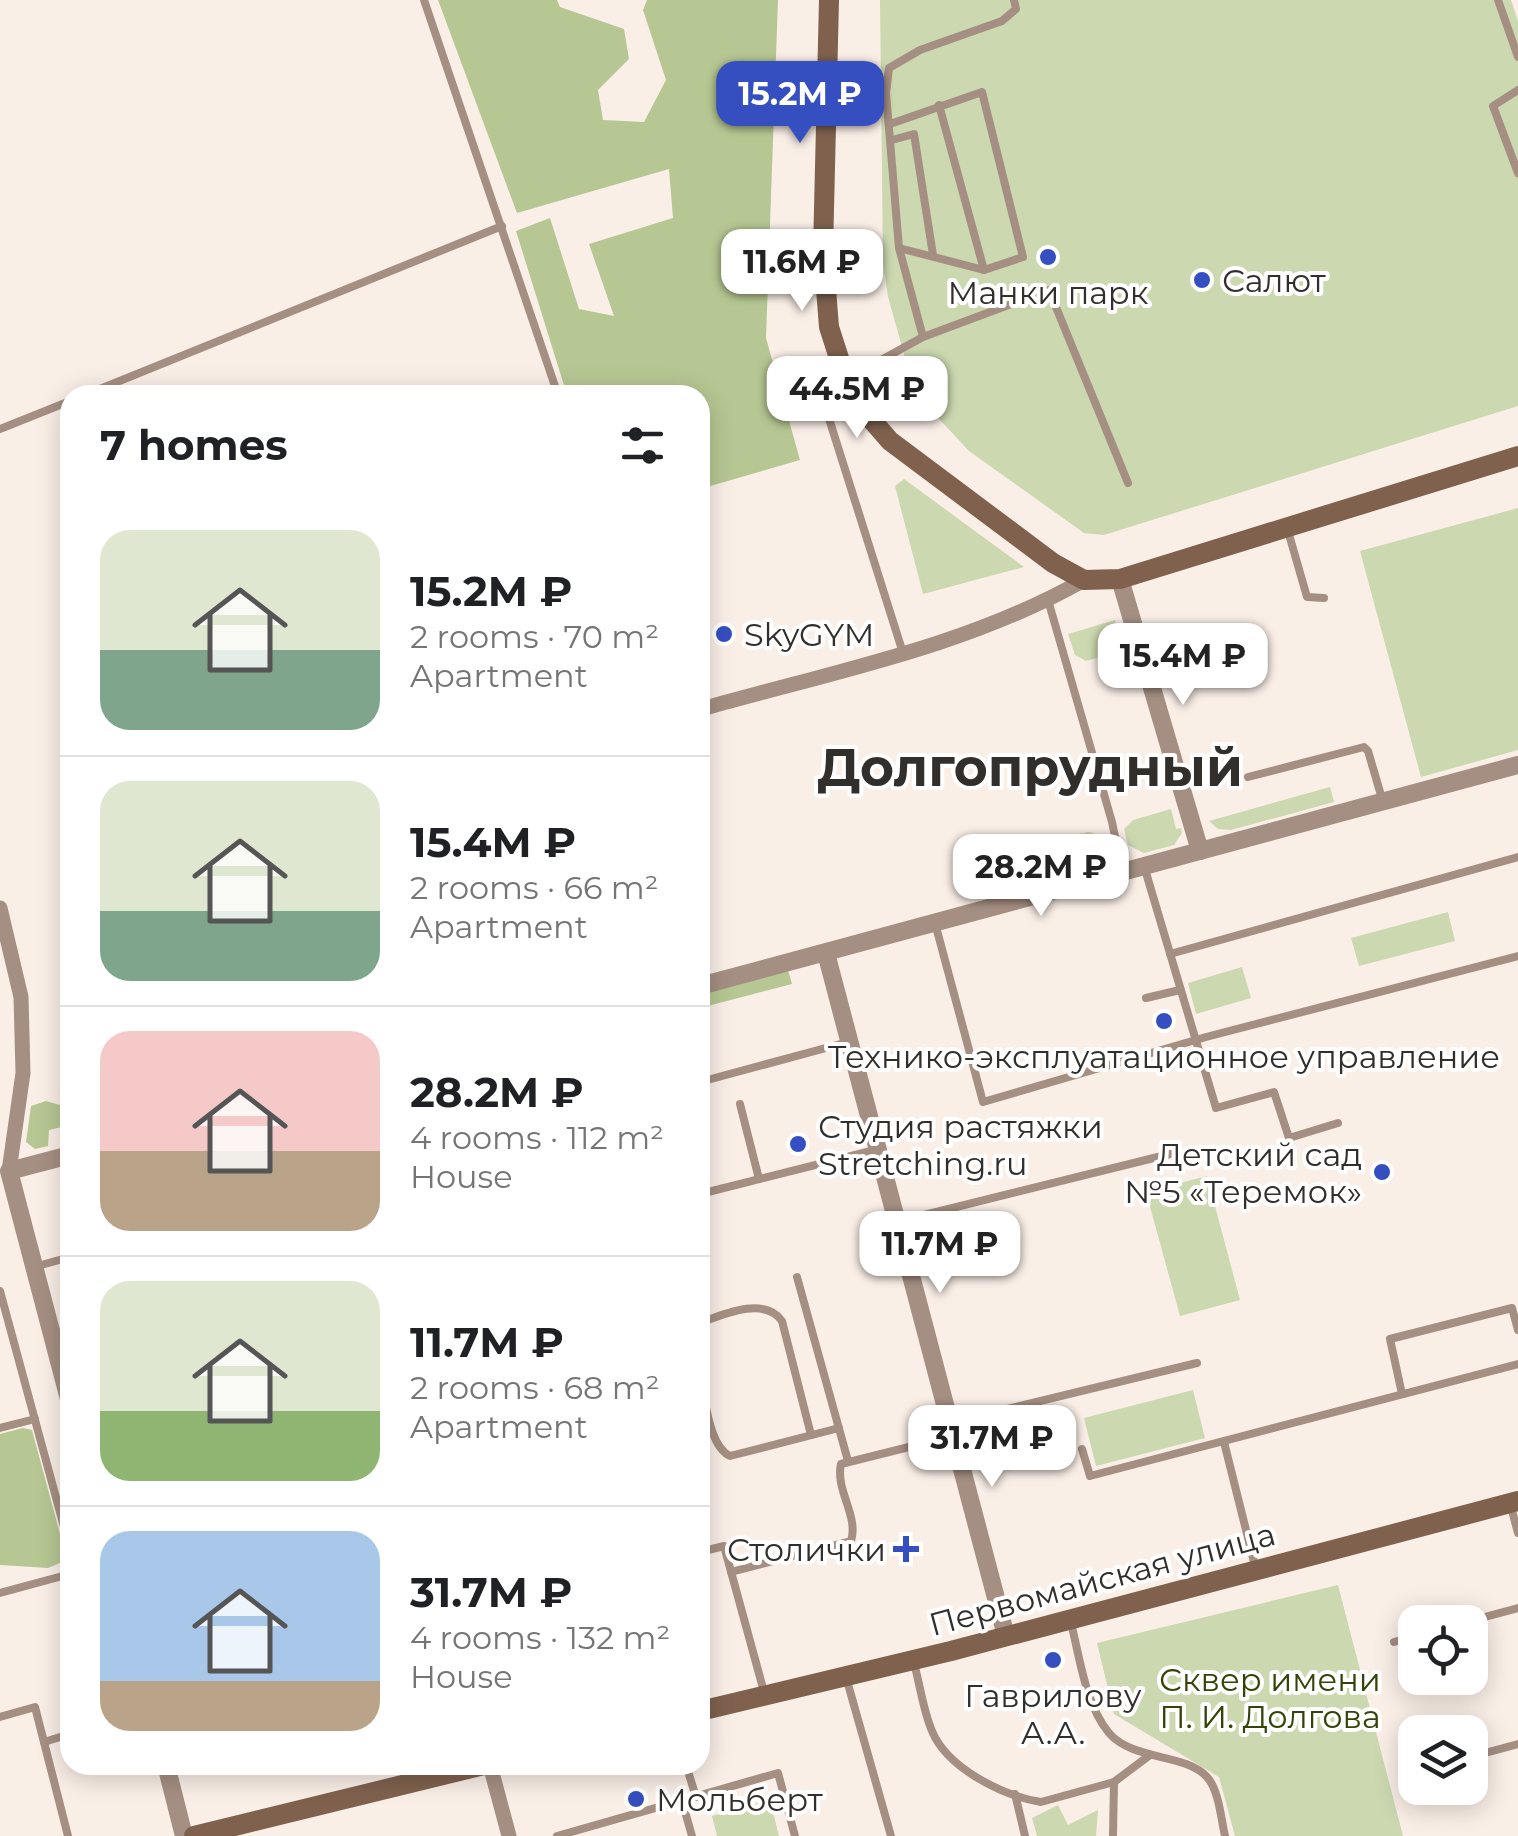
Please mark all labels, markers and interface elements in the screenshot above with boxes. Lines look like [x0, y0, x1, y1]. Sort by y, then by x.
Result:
pin: 15.2M ₽ [708, 61, 892, 146]
text: 15.2M ₽ [738, 74, 862, 113]
pin: 11.6M ₽ [710, 229, 894, 314]
text: 11.6M ₽ [743, 242, 861, 281]
marker: Манки парк [1037, 246, 1059, 268]
place label: Салют [1222, 261, 1327, 300]
marker: Салют [1191, 269, 1213, 291]
place label: Манки парк [948, 273, 1149, 312]
pin: 44.5M ₽ [765, 356, 949, 441]
text: 44.5M ₽ [789, 369, 925, 408]
icon: filters [615, 418, 670, 473]
text: 7 homes [100, 419, 288, 471]
text: 15.2M ₽ [410, 565, 572, 617]
icon: home [180, 570, 300, 690]
place label: SkyGYM [744, 615, 874, 654]
text: 2 rooms · 70 m² [410, 617, 659, 656]
marker: SkyGYM [713, 623, 735, 645]
pin: 15.4M ₽ [1091, 623, 1275, 708]
text: 15.4M ₽ [1120, 636, 1246, 675]
text: Apartment [410, 656, 588, 695]
district label: Долгопрудный [817, 736, 1243, 799]
text: 15.4M ₽ [410, 816, 576, 868]
icon: home [180, 821, 300, 941]
pin: 28.2M ₽ [949, 834, 1133, 919]
text: 28.2M ₽ [975, 847, 1107, 886]
text: 2 rooms · 66 m² [410, 868, 659, 907]
text: Apartment [410, 907, 588, 946]
marker: Технико-эксплуатационное управление [1153, 1010, 1175, 1032]
place label: Технико-эксплуатационное управление [828, 1037, 1500, 1076]
text: 28.2M ₽ [410, 1066, 584, 1118]
icon: home [180, 1071, 300, 1191]
place label: Студия растяжки Stretching.ru [818, 1107, 1103, 1183]
text: 4 rooms · 112 m² [410, 1118, 664, 1157]
marker: Студия растяжки Stretching.ru [787, 1133, 809, 1155]
place label: Детский сад №5 «Теремок» [1124, 1135, 1362, 1211]
text: House [410, 1157, 513, 1196]
marker: Детский сад №5 «Теремок» [1371, 1161, 1393, 1183]
pin: 11.7M ₽ [848, 1211, 1032, 1296]
text: 11.7M ₽ [881, 1224, 999, 1263]
text: 11.7M ₽ [410, 1316, 564, 1368]
icon: home [180, 1321, 300, 1441]
text: 2 rooms · 68 m² [410, 1368, 660, 1407]
pin: 31.7M ₽ [900, 1405, 1084, 1490]
text: Apartment [410, 1407, 588, 1446]
text: 31.7M ₽ [930, 1418, 1054, 1457]
street label: Первомайская улица [925, 1514, 1279, 1644]
place label: Столички [727, 1530, 886, 1569]
marker: Столички [895, 1538, 917, 1560]
text: 31.7M ₽ [410, 1566, 572, 1618]
icon: home [180, 1571, 300, 1691]
map controls [1398, 1605, 1488, 1805]
button: locate [1398, 1605, 1488, 1695]
text: 4 rooms · 132 m² [410, 1618, 670, 1657]
marker: Гаврилову А.А. [1042, 1649, 1064, 1671]
text: House [410, 1657, 513, 1696]
park label: Сквер имени П. И. Долгова [1159, 1660, 1381, 1736]
place label: Гаврилову А.А. [964, 1676, 1142, 1752]
button: layers [1398, 1715, 1488, 1805]
place label: Мольберт [656, 1780, 823, 1819]
marker: Мольберт [625, 1788, 647, 1810]

